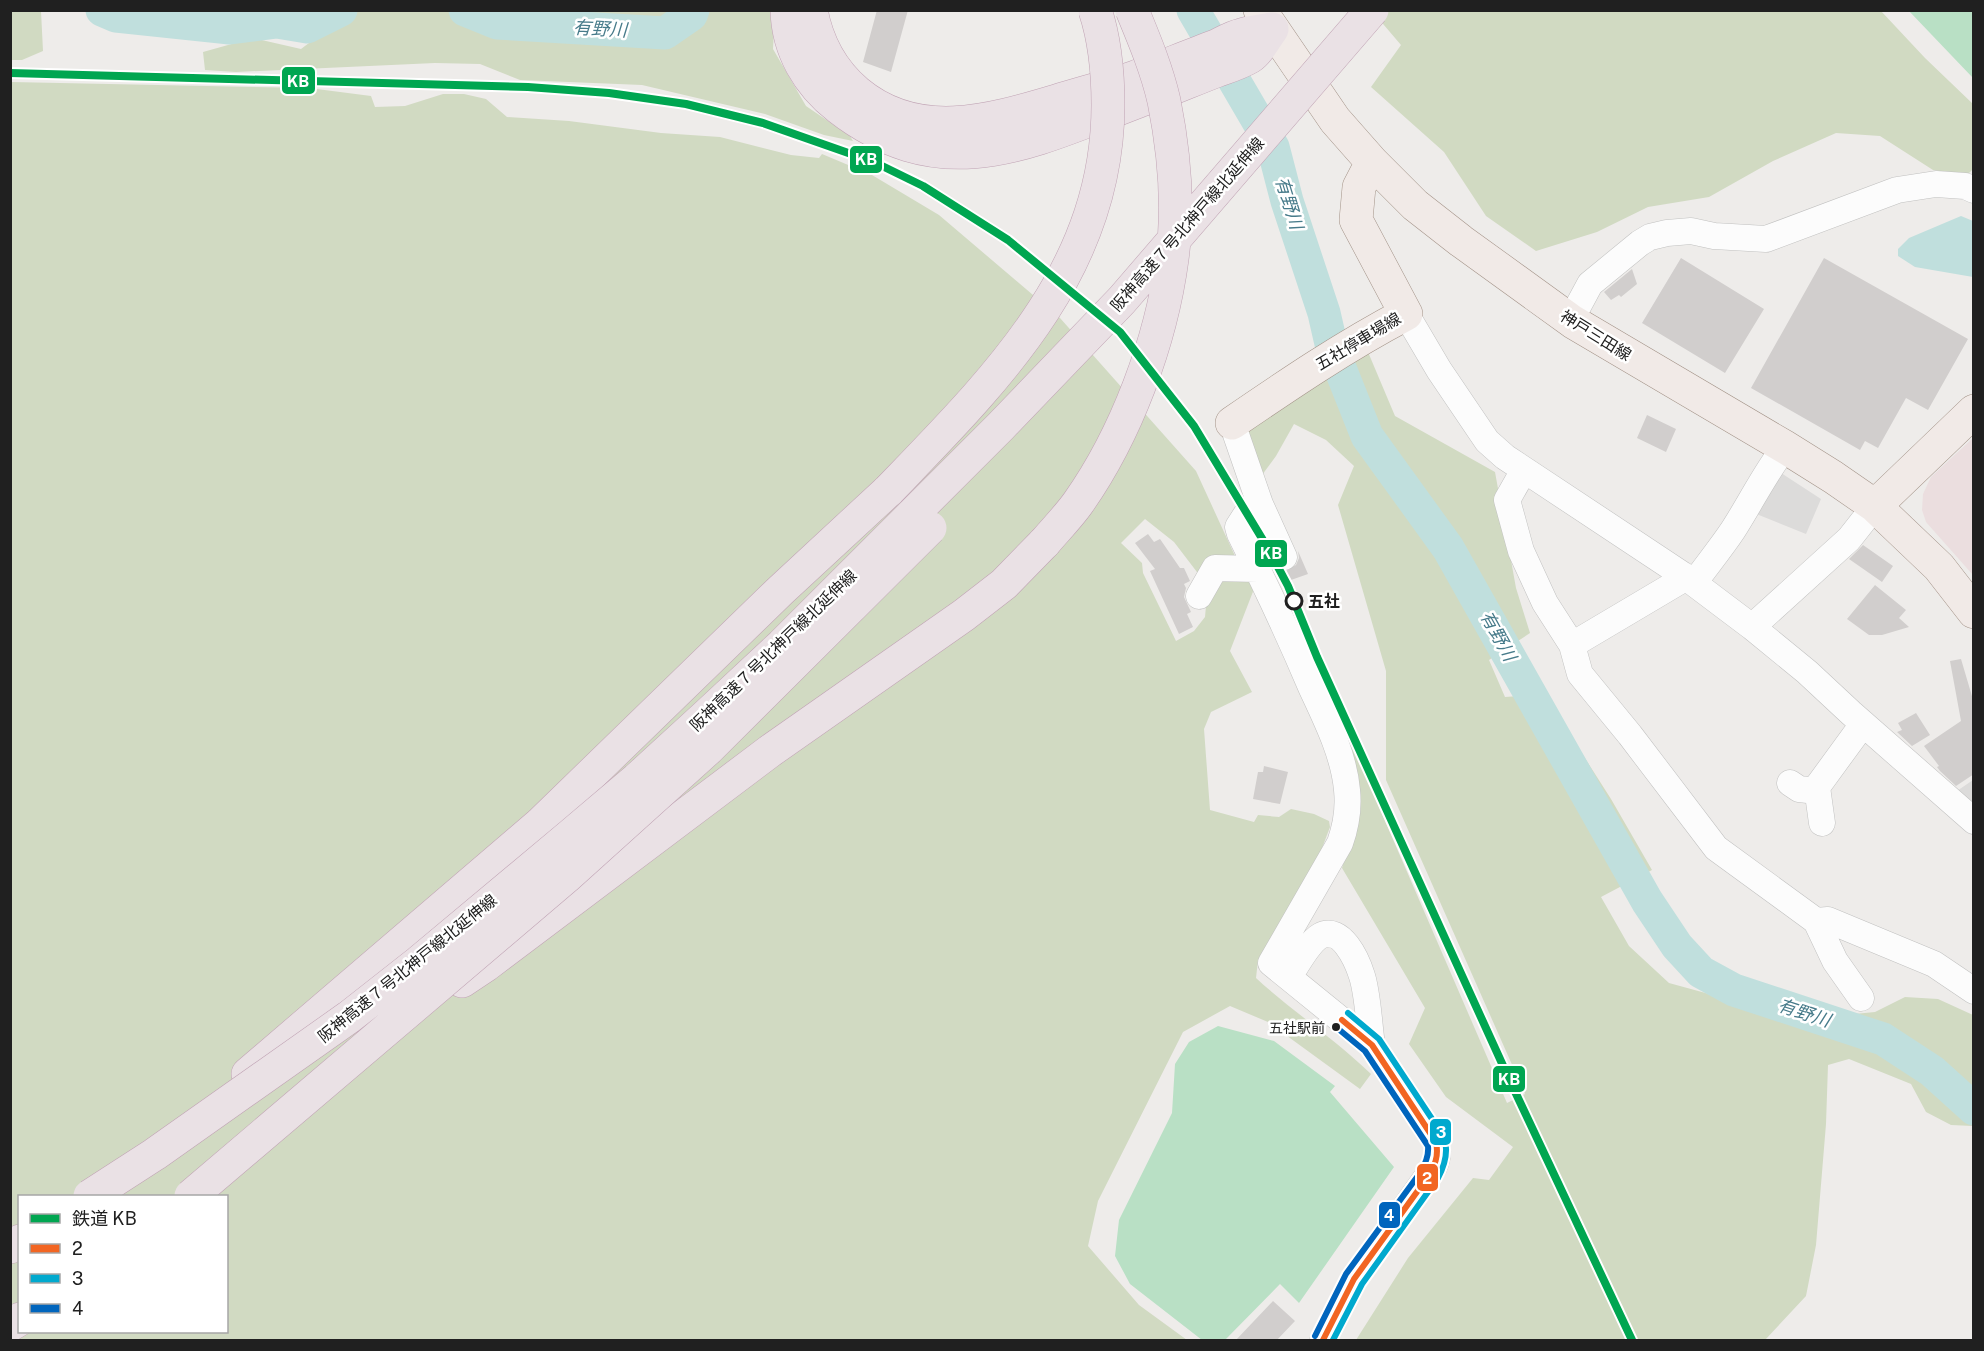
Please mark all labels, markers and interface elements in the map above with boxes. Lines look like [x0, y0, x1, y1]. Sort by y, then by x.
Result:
water label: 有野川 [573, 17, 630, 41]
line badge: KB [281, 66, 316, 95]
text: KB [287, 72, 309, 91]
street label: 阪神高速７号北神戸線北延伸線 [1107, 134, 1268, 315]
line badge: KB [849, 145, 883, 174]
text: KB [855, 150, 877, 169]
water label: 有野川 [1272, 174, 1308, 234]
street label: 神戸三田線 [1557, 306, 1635, 365]
street label: 五社停車場線 [1312, 309, 1404, 374]
line badge: KB [1254, 539, 1288, 568]
text: KB [1260, 544, 1282, 563]
street label: 阪神高速７号北神戸線北延伸線 [686, 566, 861, 735]
marker: 五社 [1285, 592, 1303, 610]
place label: 五社 [1308, 592, 1340, 611]
water label: 有野川 [1476, 607, 1522, 666]
street label: 阪神高速７号北神戸線北延伸線 [314, 891, 500, 1046]
water label: 有野川 [1775, 994, 1835, 1031]
place label: 五社駅前 [1269, 1020, 1325, 1036]
marker: 五社駅前 [1330, 1021, 1342, 1033]
line badge: KB [1492, 1065, 1526, 1093]
text: KB [1498, 1070, 1520, 1089]
line badge: 3 [1429, 1118, 1452, 1146]
text: 3 [1436, 1123, 1446, 1142]
line badge: 2 [1416, 1163, 1439, 1192]
text: 2 [1422, 1169, 1432, 1188]
legend [18, 1195, 228, 1333]
line badge: 4 [1378, 1201, 1401, 1229]
text: 4 [1384, 1206, 1395, 1225]
text: 鉄道 KB [72, 1208, 137, 1229]
text: 2 [72, 1238, 83, 1259]
text: 3 [72, 1268, 83, 1289]
text: 4 [72, 1298, 83, 1319]

